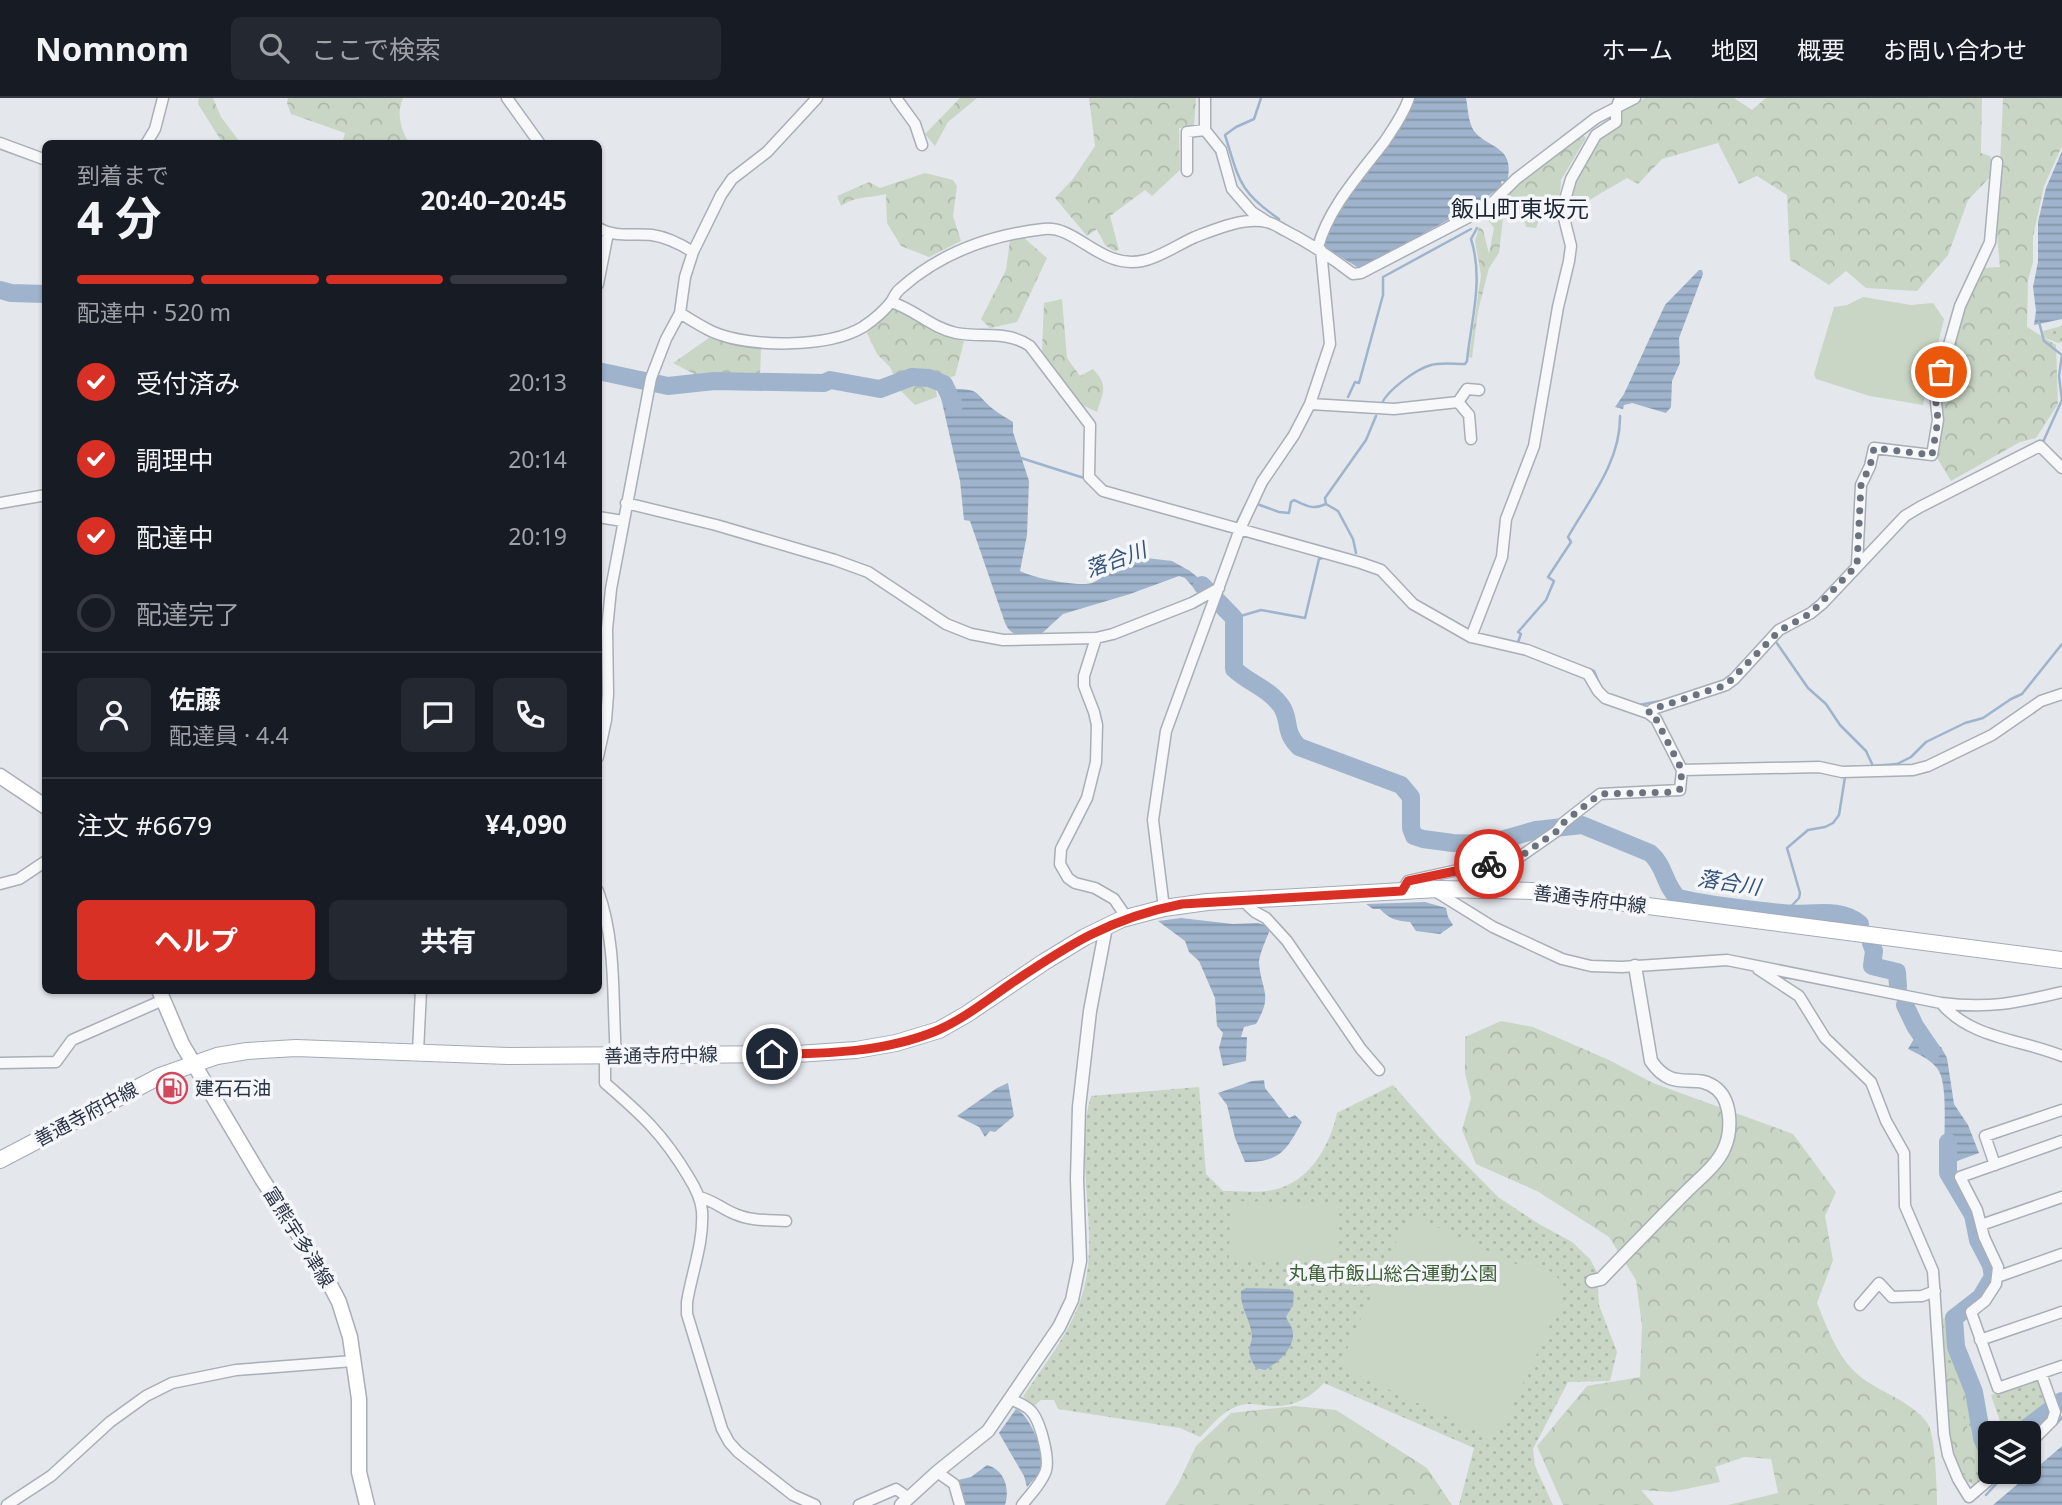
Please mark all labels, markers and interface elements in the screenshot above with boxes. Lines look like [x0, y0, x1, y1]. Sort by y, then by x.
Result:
search box [231, 17, 721, 80]
text: Nomnom [35, 26, 189, 71]
icon: search [255, 29, 293, 67]
text: ここで検索 [311, 31, 441, 67]
text: ホーム [1602, 33, 1673, 66]
text: 地図 [1711, 33, 1759, 66]
text: 概要 [1797, 33, 1845, 66]
text: お問い合わせ [1883, 33, 2027, 66]
text: 到着まで [77, 159, 169, 191]
text: 20:40–20:45 [420, 182, 567, 218]
text: 4 分 [77, 186, 161, 248]
district label: 飯山町東坂元 [1451, 192, 1589, 224]
text: 配達中 · 520 m [77, 296, 231, 328]
pin [1911, 342, 1971, 402]
icon: bag [1922, 353, 1960, 391]
icon: check [77, 363, 115, 401]
text: 受付済み [136, 365, 240, 401]
text: 20:13 [508, 366, 567, 398]
icon: check [77, 440, 115, 478]
text: 調理中 [136, 442, 214, 478]
text: 20:14 [508, 443, 567, 475]
icon: check [77, 517, 115, 555]
text: 配達中 [136, 519, 214, 555]
text: 20:19 [508, 520, 567, 552]
water label: 落合川 [1081, 534, 1152, 583]
text: 配達完了 [136, 596, 240, 632]
button: person [77, 678, 151, 752]
button: chat [401, 678, 475, 752]
button: phone [493, 678, 567, 752]
text: 佐藤 [169, 681, 221, 717]
text: 配達員 · 4.4 [169, 719, 289, 751]
text: ¥4,090 [485, 806, 567, 842]
text: 注文 #6679 [77, 807, 212, 843]
courier [1454, 829, 1524, 899]
icon: bike [1470, 845, 1508, 883]
water label: 落合川 [1696, 863, 1764, 901]
street label: 善通寺府中線 [1532, 879, 1648, 919]
button: ヘルプ [77, 900, 315, 980]
button: 共有 [329, 900, 567, 980]
pin [742, 1024, 802, 1084]
icon: home [753, 1035, 791, 1073]
street label: 善通寺府中線 [604, 1041, 718, 1069]
fuel station icon: 建石石油 [155, 1071, 189, 1105]
place label: 建石石油 [195, 1075, 271, 1101]
street label: 善通寺府中線 [30, 1076, 142, 1152]
street label: 富熊宇多津線 [258, 1182, 340, 1292]
park label: 丸亀市飯山総合運動公園 [1288, 1260, 1498, 1286]
map controls [1978, 1421, 2041, 1484]
button: layers [1978, 1421, 2041, 1484]

